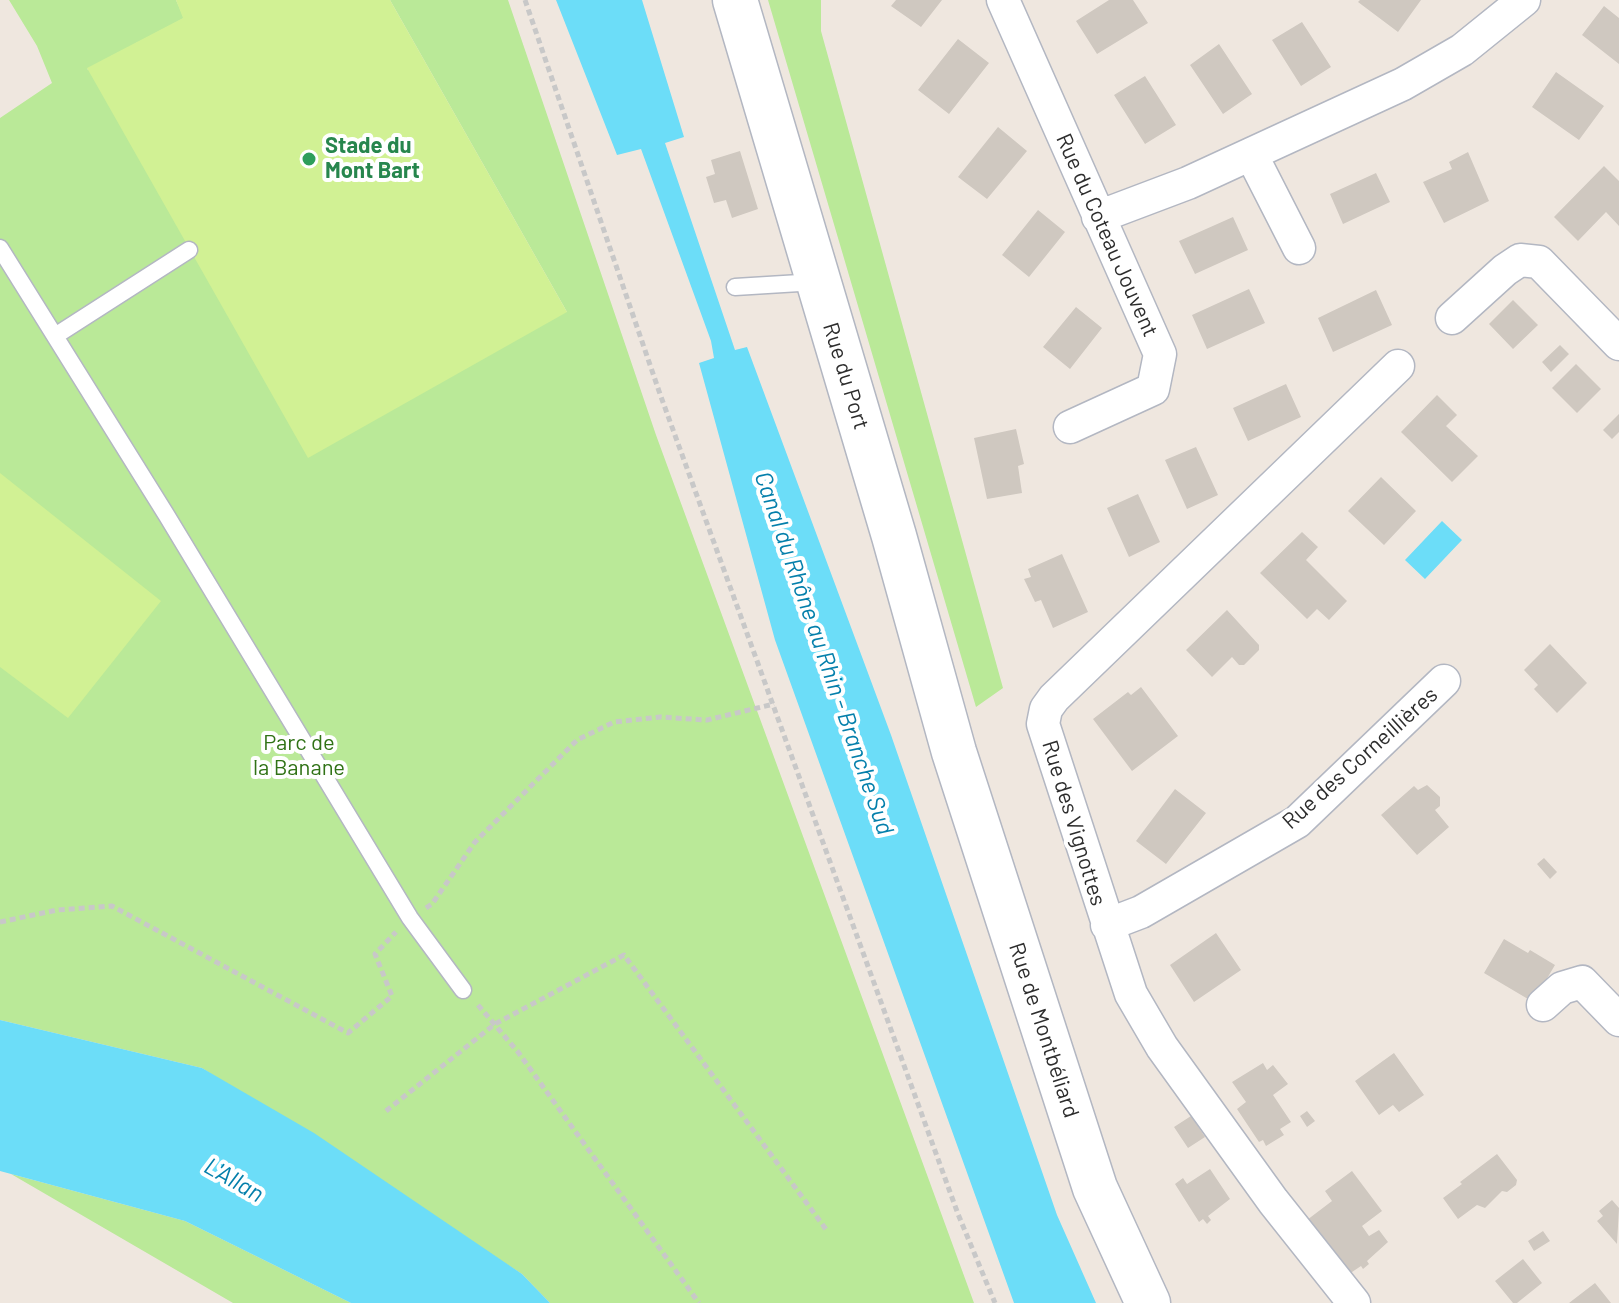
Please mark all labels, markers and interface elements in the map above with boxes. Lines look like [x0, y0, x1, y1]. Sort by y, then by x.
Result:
street label: Rue du Coteau Jouvent [1050, 129, 1164, 341]
place label: Stade du Mont Bart [325, 133, 420, 184]
marker: Stade du Mont Bart [300, 150, 318, 168]
street label: Rue du Port [817, 319, 875, 433]
water label: Canal du Rhône au Rhin - Branche Sud [748, 468, 900, 838]
street label: Rue des Corneillières [1277, 681, 1443, 835]
park label: Parc de la Banane [253, 730, 345, 782]
street label: Rue des Vignottes [1036, 737, 1112, 909]
street label: Rue de Montbéliard [1003, 939, 1085, 1121]
water label: L'Allan [199, 1152, 269, 1208]

